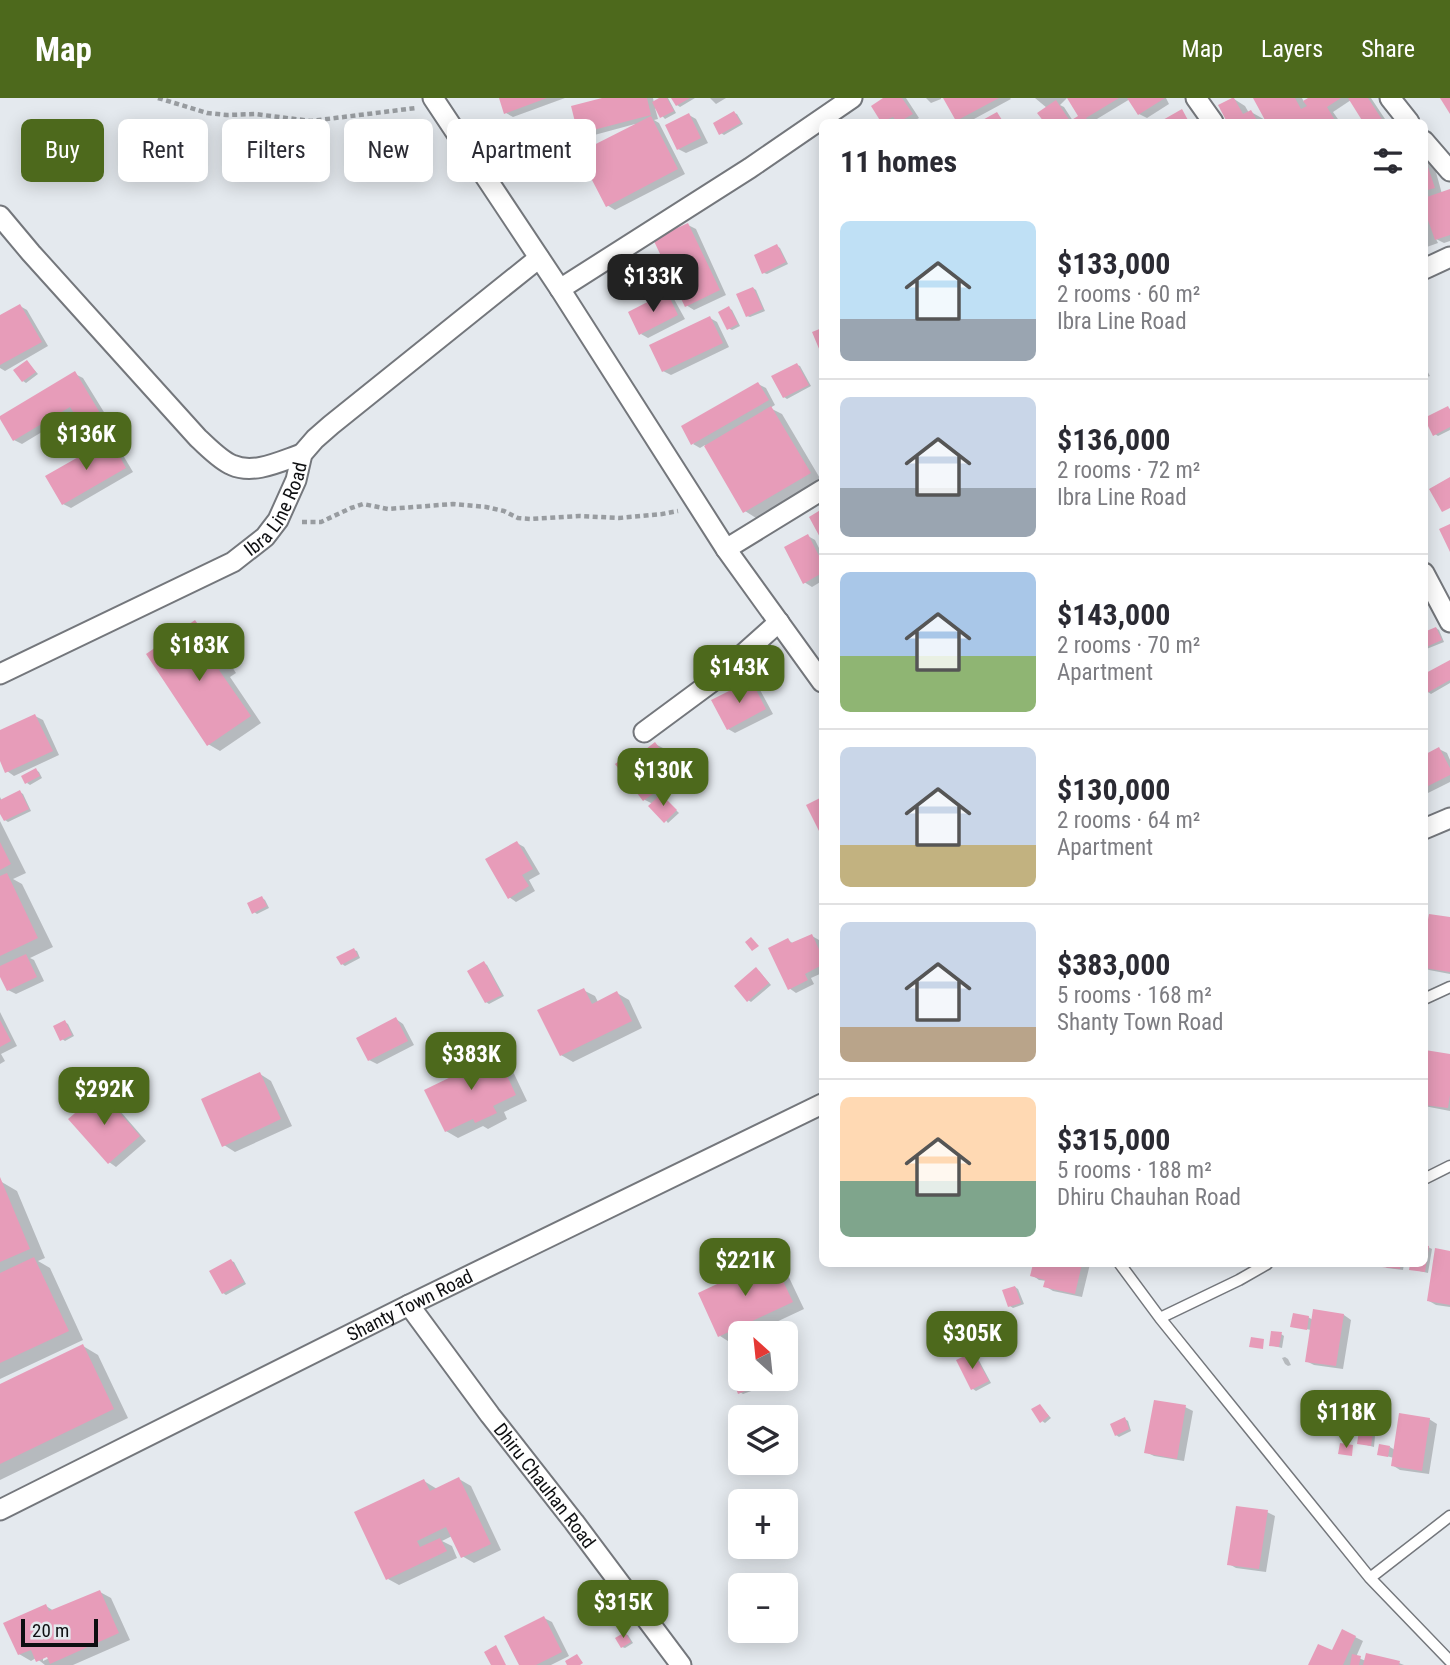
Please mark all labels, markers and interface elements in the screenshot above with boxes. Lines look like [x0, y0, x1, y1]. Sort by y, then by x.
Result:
text: Map [35, 30, 92, 69]
text: Map [1182, 35, 1223, 63]
text: Layers [1261, 35, 1323, 63]
text: Share [1361, 35, 1415, 63]
chip: Buy [21, 119, 104, 182]
chip: Rent [118, 119, 208, 182]
chip: Filters [222, 119, 330, 182]
chip: New [344, 119, 433, 182]
chip: Apartment [447, 119, 596, 182]
icon: filters [1369, 142, 1407, 180]
text: 11 homes [840, 144, 957, 179]
text: $133,000 [1057, 246, 1170, 281]
icon: home [896, 249, 980, 333]
pin: $133K [604, 254, 702, 314]
text: $133K [623, 263, 683, 290]
text: 2 rooms · 60 m² [1057, 281, 1200, 308]
text: Ibra Line Road [1057, 308, 1187, 335]
pin: $136K [37, 412, 135, 472]
text: $136K [56, 421, 116, 448]
text: $136,000 [1057, 422, 1170, 457]
icon: home [896, 425, 980, 509]
text: 2 rooms · 72 m² [1057, 457, 1200, 484]
street label: Ibra Line Road [240, 460, 312, 561]
text: Ibra Line Road [1057, 484, 1187, 511]
text: $143,000 [1057, 597, 1170, 632]
icon: home [896, 600, 980, 684]
pin: $183K [150, 624, 248, 683]
text: $183K [169, 632, 229, 659]
text: 2 rooms · 70 m² [1057, 632, 1200, 659]
pin: $143K [690, 646, 788, 705]
text: $143K [709, 654, 769, 681]
text: Apartment [1057, 659, 1153, 686]
pin: $130K [614, 748, 712, 808]
text: $130K [633, 757, 693, 784]
text: $130,000 [1057, 772, 1170, 807]
icon: home [896, 775, 980, 859]
text: 2 rooms · 64 m² [1057, 807, 1200, 834]
text: Apartment [1057, 834, 1153, 861]
text: $383,000 [1057, 947, 1170, 982]
icon: home [896, 950, 980, 1034]
text: 5 rooms · 168 m² [1057, 982, 1212, 1009]
text: Shanty Town Road [1057, 1009, 1223, 1036]
pin: $383K [422, 1032, 520, 1092]
text: $383K [441, 1041, 501, 1068]
pin: $292K [55, 1068, 153, 1127]
text: $292K [74, 1076, 134, 1103]
text: $315,000 [1057, 1122, 1170, 1157]
icon: home [896, 1125, 980, 1209]
text: 5 rooms · 188 m² [1057, 1157, 1212, 1184]
text: Dhiru Chauhan Road [1057, 1184, 1241, 1211]
pin: $221K [696, 1238, 794, 1298]
text: $221K [715, 1247, 775, 1274]
street label: Shanty Town Road [343, 1265, 477, 1346]
pin: $305K [923, 1312, 1021, 1371]
text: $305K [942, 1320, 1002, 1347]
north arrow [728, 1321, 798, 1391]
map controls [728, 1321, 798, 1643]
pin: $118K [1297, 1390, 1395, 1450]
text: $118K [1316, 1399, 1376, 1426]
button: layers [728, 1405, 798, 1475]
street label: Dhiru Chauhan Road [489, 1419, 600, 1553]
button: + [728, 1489, 798, 1559]
button: − [728, 1573, 798, 1643]
pin: $315K [574, 1580, 672, 1640]
text: $315K [593, 1589, 653, 1616]
scale bar [21, 1616, 98, 1648]
text: 20 m [32, 1619, 69, 1642]

